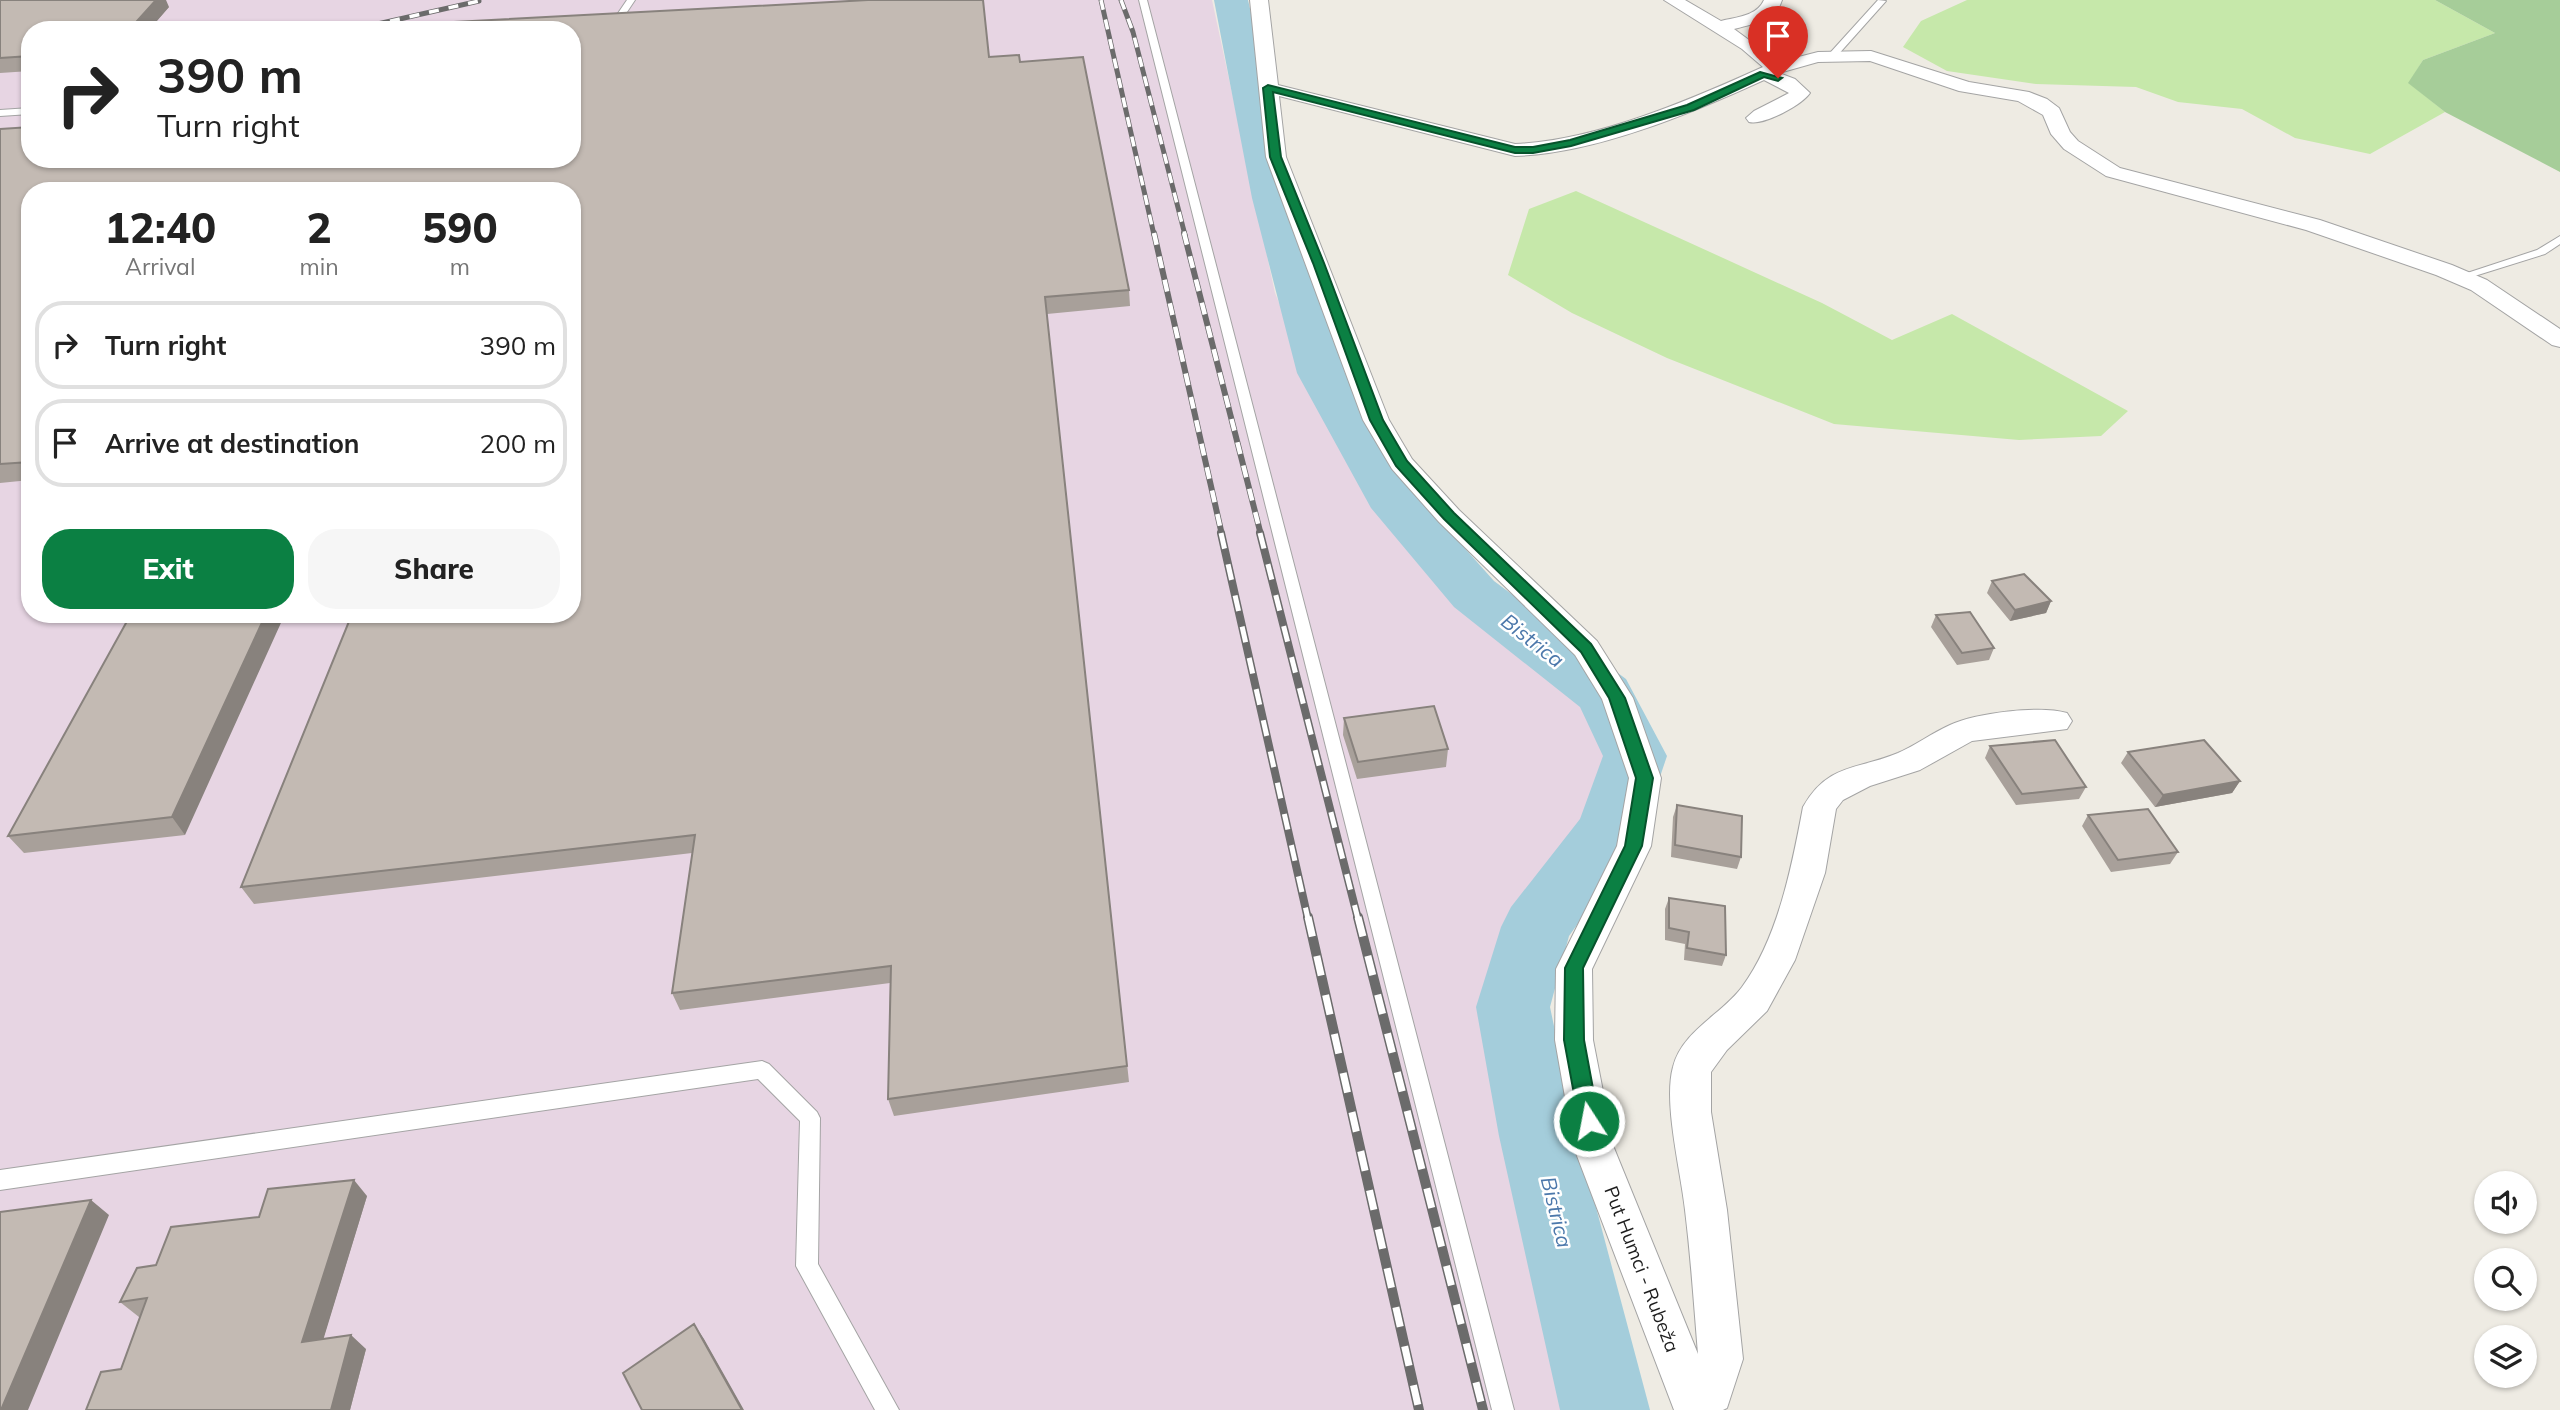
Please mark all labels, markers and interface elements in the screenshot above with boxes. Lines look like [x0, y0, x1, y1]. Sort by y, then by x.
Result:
pin [1748, 6, 1808, 78]
icon: arrive [1759, 17, 1797, 55]
text: 390 m [157, 44, 303, 105]
icon: right [42, 49, 133, 140]
text: Turn right [157, 105, 300, 145]
text: 12:40 [104, 201, 216, 254]
text: 2 [306, 201, 332, 254]
text: 590 [422, 201, 498, 254]
text: Arrival [125, 252, 195, 281]
text: min [299, 252, 339, 281]
text: m [450, 252, 470, 281]
icon: right [46, 326, 84, 364]
text: Turn right [105, 329, 226, 362]
text: 390 m [480, 329, 556, 362]
icon: arrive [46, 424, 84, 462]
text: Arrive at destination [105, 427, 360, 460]
text: 200 m [480, 427, 556, 460]
button: Exit [42, 529, 294, 609]
button: Share [308, 529, 560, 609]
water label: Bistrica [1496, 607, 1570, 673]
position arrow [1552, 1084, 1626, 1158]
map controls [2474, 1171, 2537, 1388]
button: sound [2474, 1171, 2537, 1234]
water label: Bistrica [1536, 1174, 1578, 1250]
street label: Put Humci - Rubeža [1599, 1183, 1685, 1355]
button: search [2474, 1248, 2537, 1311]
button: layers [2474, 1325, 2537, 1388]

